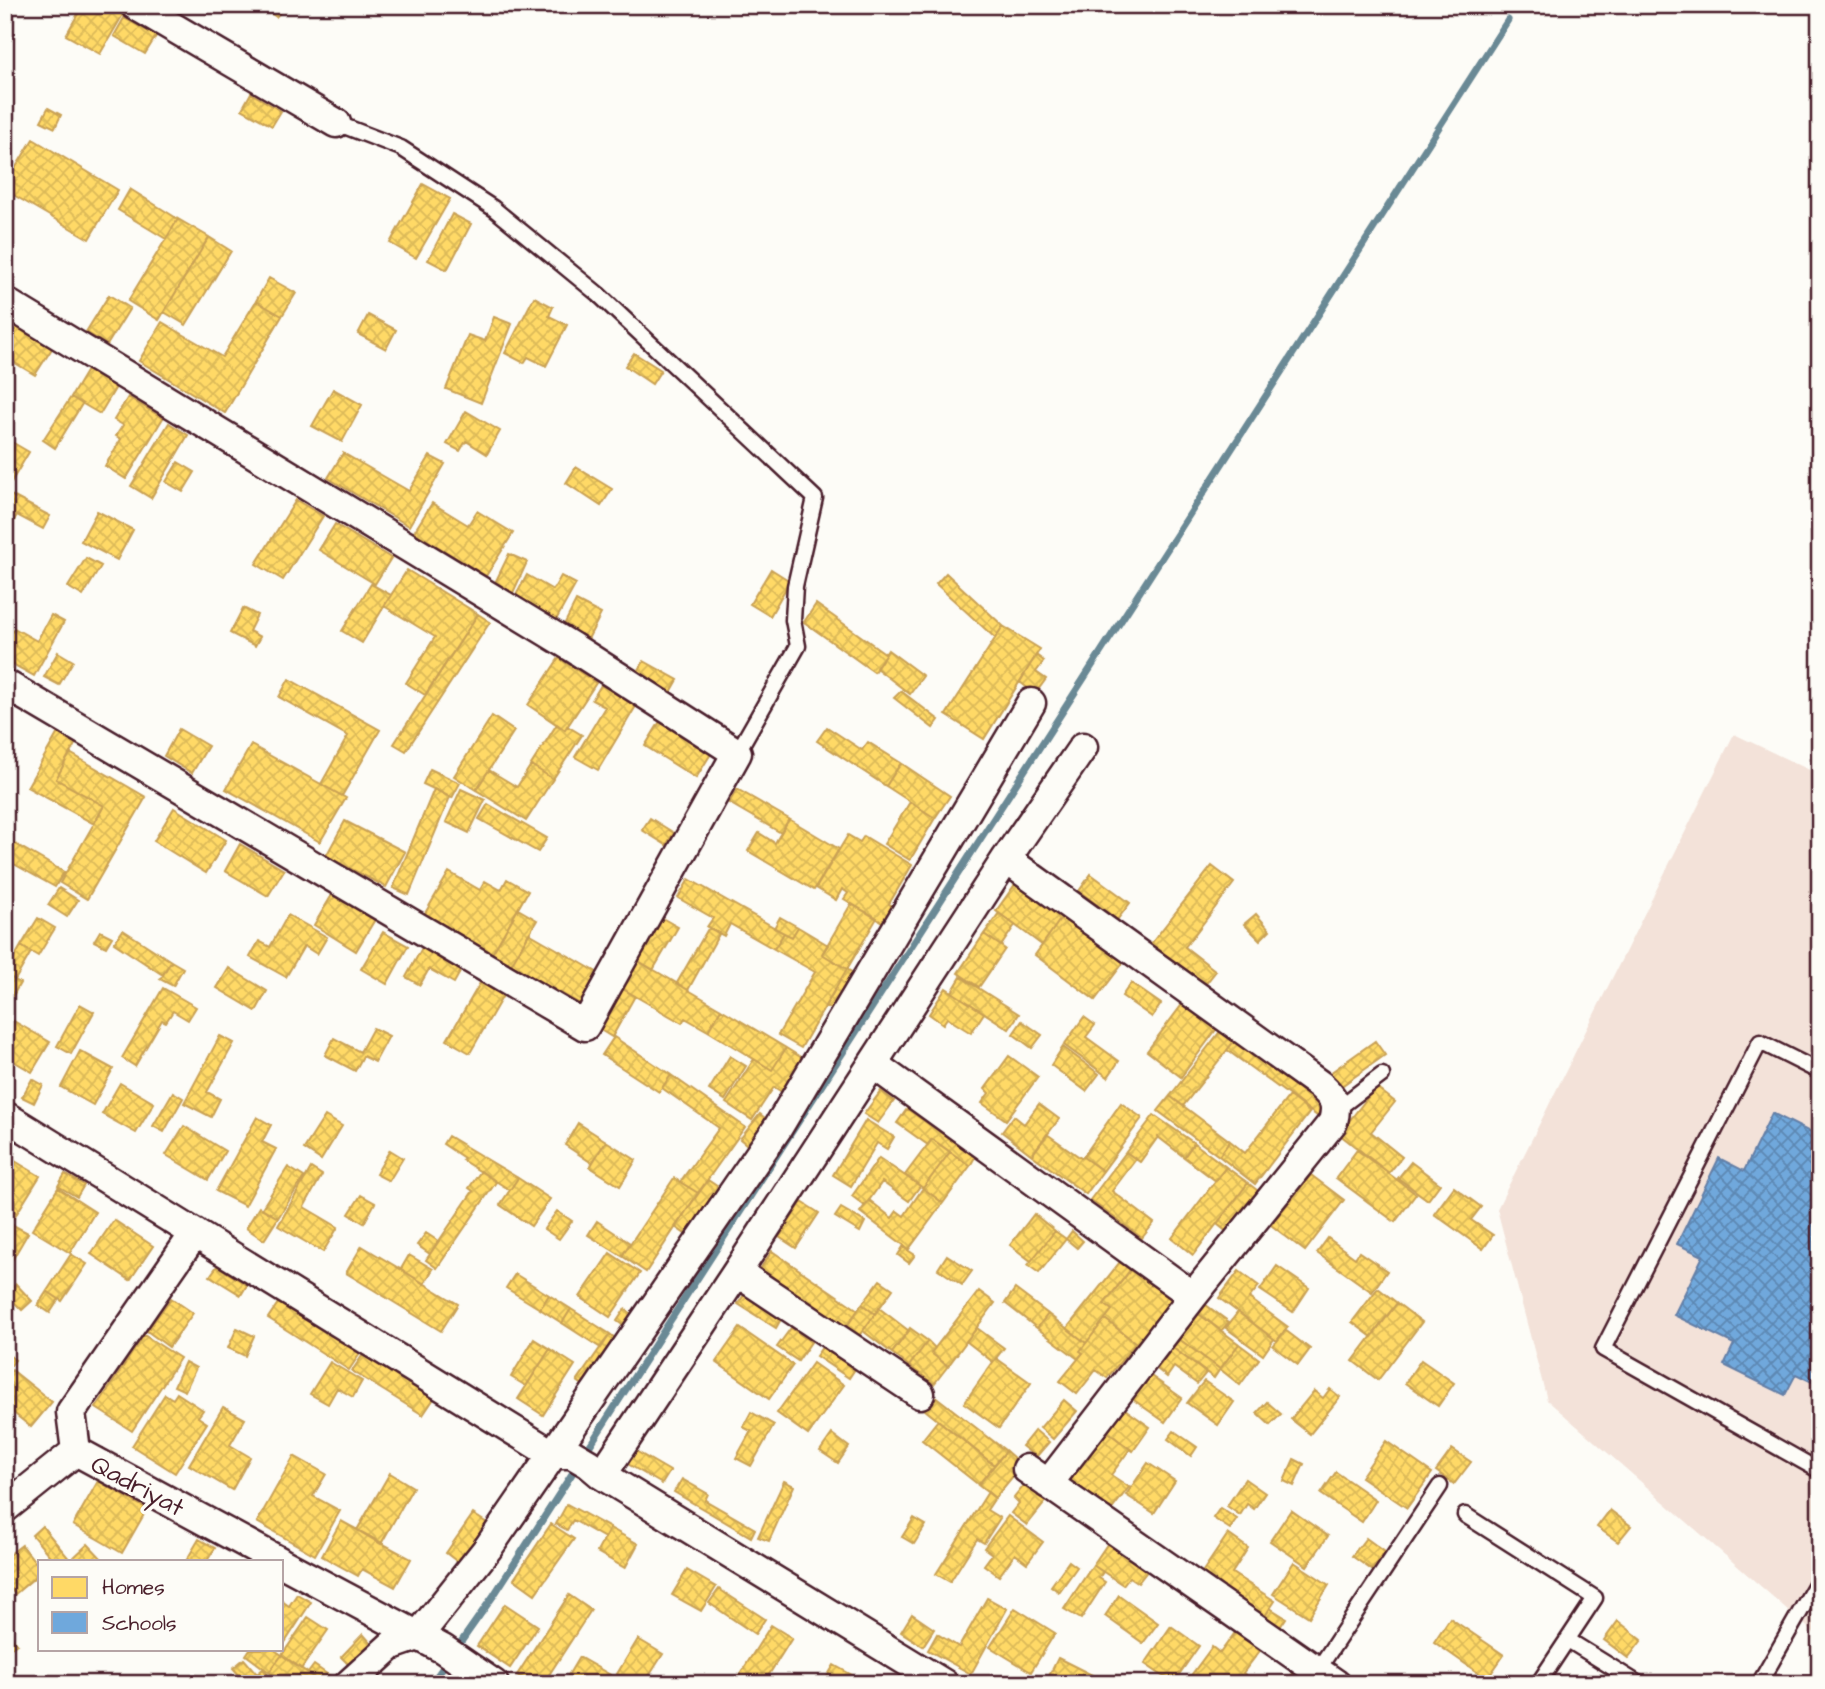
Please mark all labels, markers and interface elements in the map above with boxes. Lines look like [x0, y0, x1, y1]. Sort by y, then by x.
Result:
street label: Qadriyat [83, 1446, 191, 1528]
legend [38, 1560, 284, 1650]
text: Homes [102, 1573, 165, 1602]
text: Schools [102, 1609, 177, 1638]

